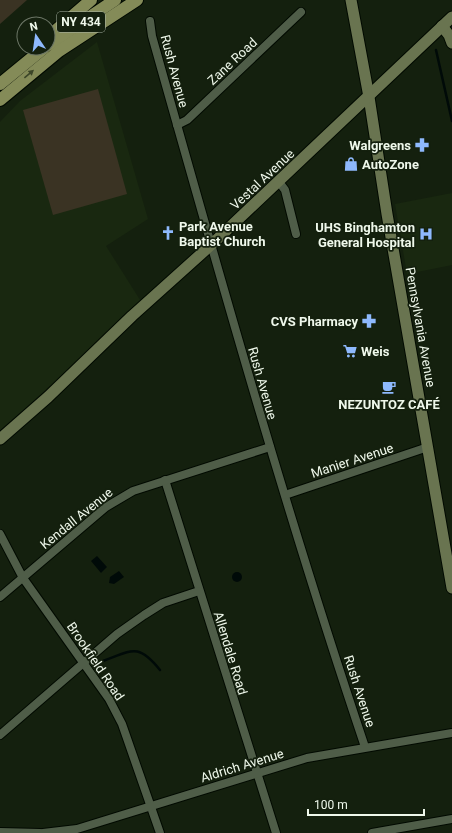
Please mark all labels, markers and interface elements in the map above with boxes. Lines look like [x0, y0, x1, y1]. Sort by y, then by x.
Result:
road number: NY 434 [57, 12, 105, 32]
north arrow [16, 16, 56, 56]
text: N [29, 19, 39, 34]
street label: Rush Avenue [158, 33, 191, 109]
street label: Zane Road [205, 35, 260, 88]
one-way arrow [24, 70, 35, 78]
pharmacy icon: Walgreens [414, 137, 430, 153]
place label: Walgreens [349, 138, 411, 153]
street label: Vestal Avenue [227, 146, 297, 213]
shop icon: AutoZone [343, 156, 359, 172]
place label: AutoZone [362, 157, 419, 172]
place label: Park Avenue Baptist Church [179, 219, 265, 249]
place label: UHS Binghamton General Hospital [315, 220, 415, 250]
church icon: Park Avenue Baptist Church [160, 225, 176, 241]
hospital icon: UHS Binghamton General Hospital [418, 226, 434, 242]
street label: Pennsylvania Avenue [403, 266, 438, 388]
pharmacy icon: CVS Pharmacy [361, 313, 377, 329]
place label: CVS Pharmacy [271, 314, 358, 329]
supermarket icon: Weis [342, 343, 358, 359]
place label: Weis [361, 344, 390, 359]
street label: Rush Avenue [245, 345, 280, 421]
cafe icon: NEZUNTOZ CAFÉ [381, 379, 397, 395]
place label: NEZUNTOZ CAFÉ [338, 397, 440, 412]
street label: Manier Avenue [309, 440, 395, 481]
street label: Kendall Avenue [37, 485, 116, 552]
street label: Allendale Road [211, 610, 250, 697]
street label: Brookfield Road [64, 619, 127, 703]
street label: Rush Avenue [341, 653, 378, 729]
street label: Aldrich Avenue [199, 746, 286, 785]
scale bar [308, 791, 424, 817]
text: 100 m [314, 798, 348, 812]

